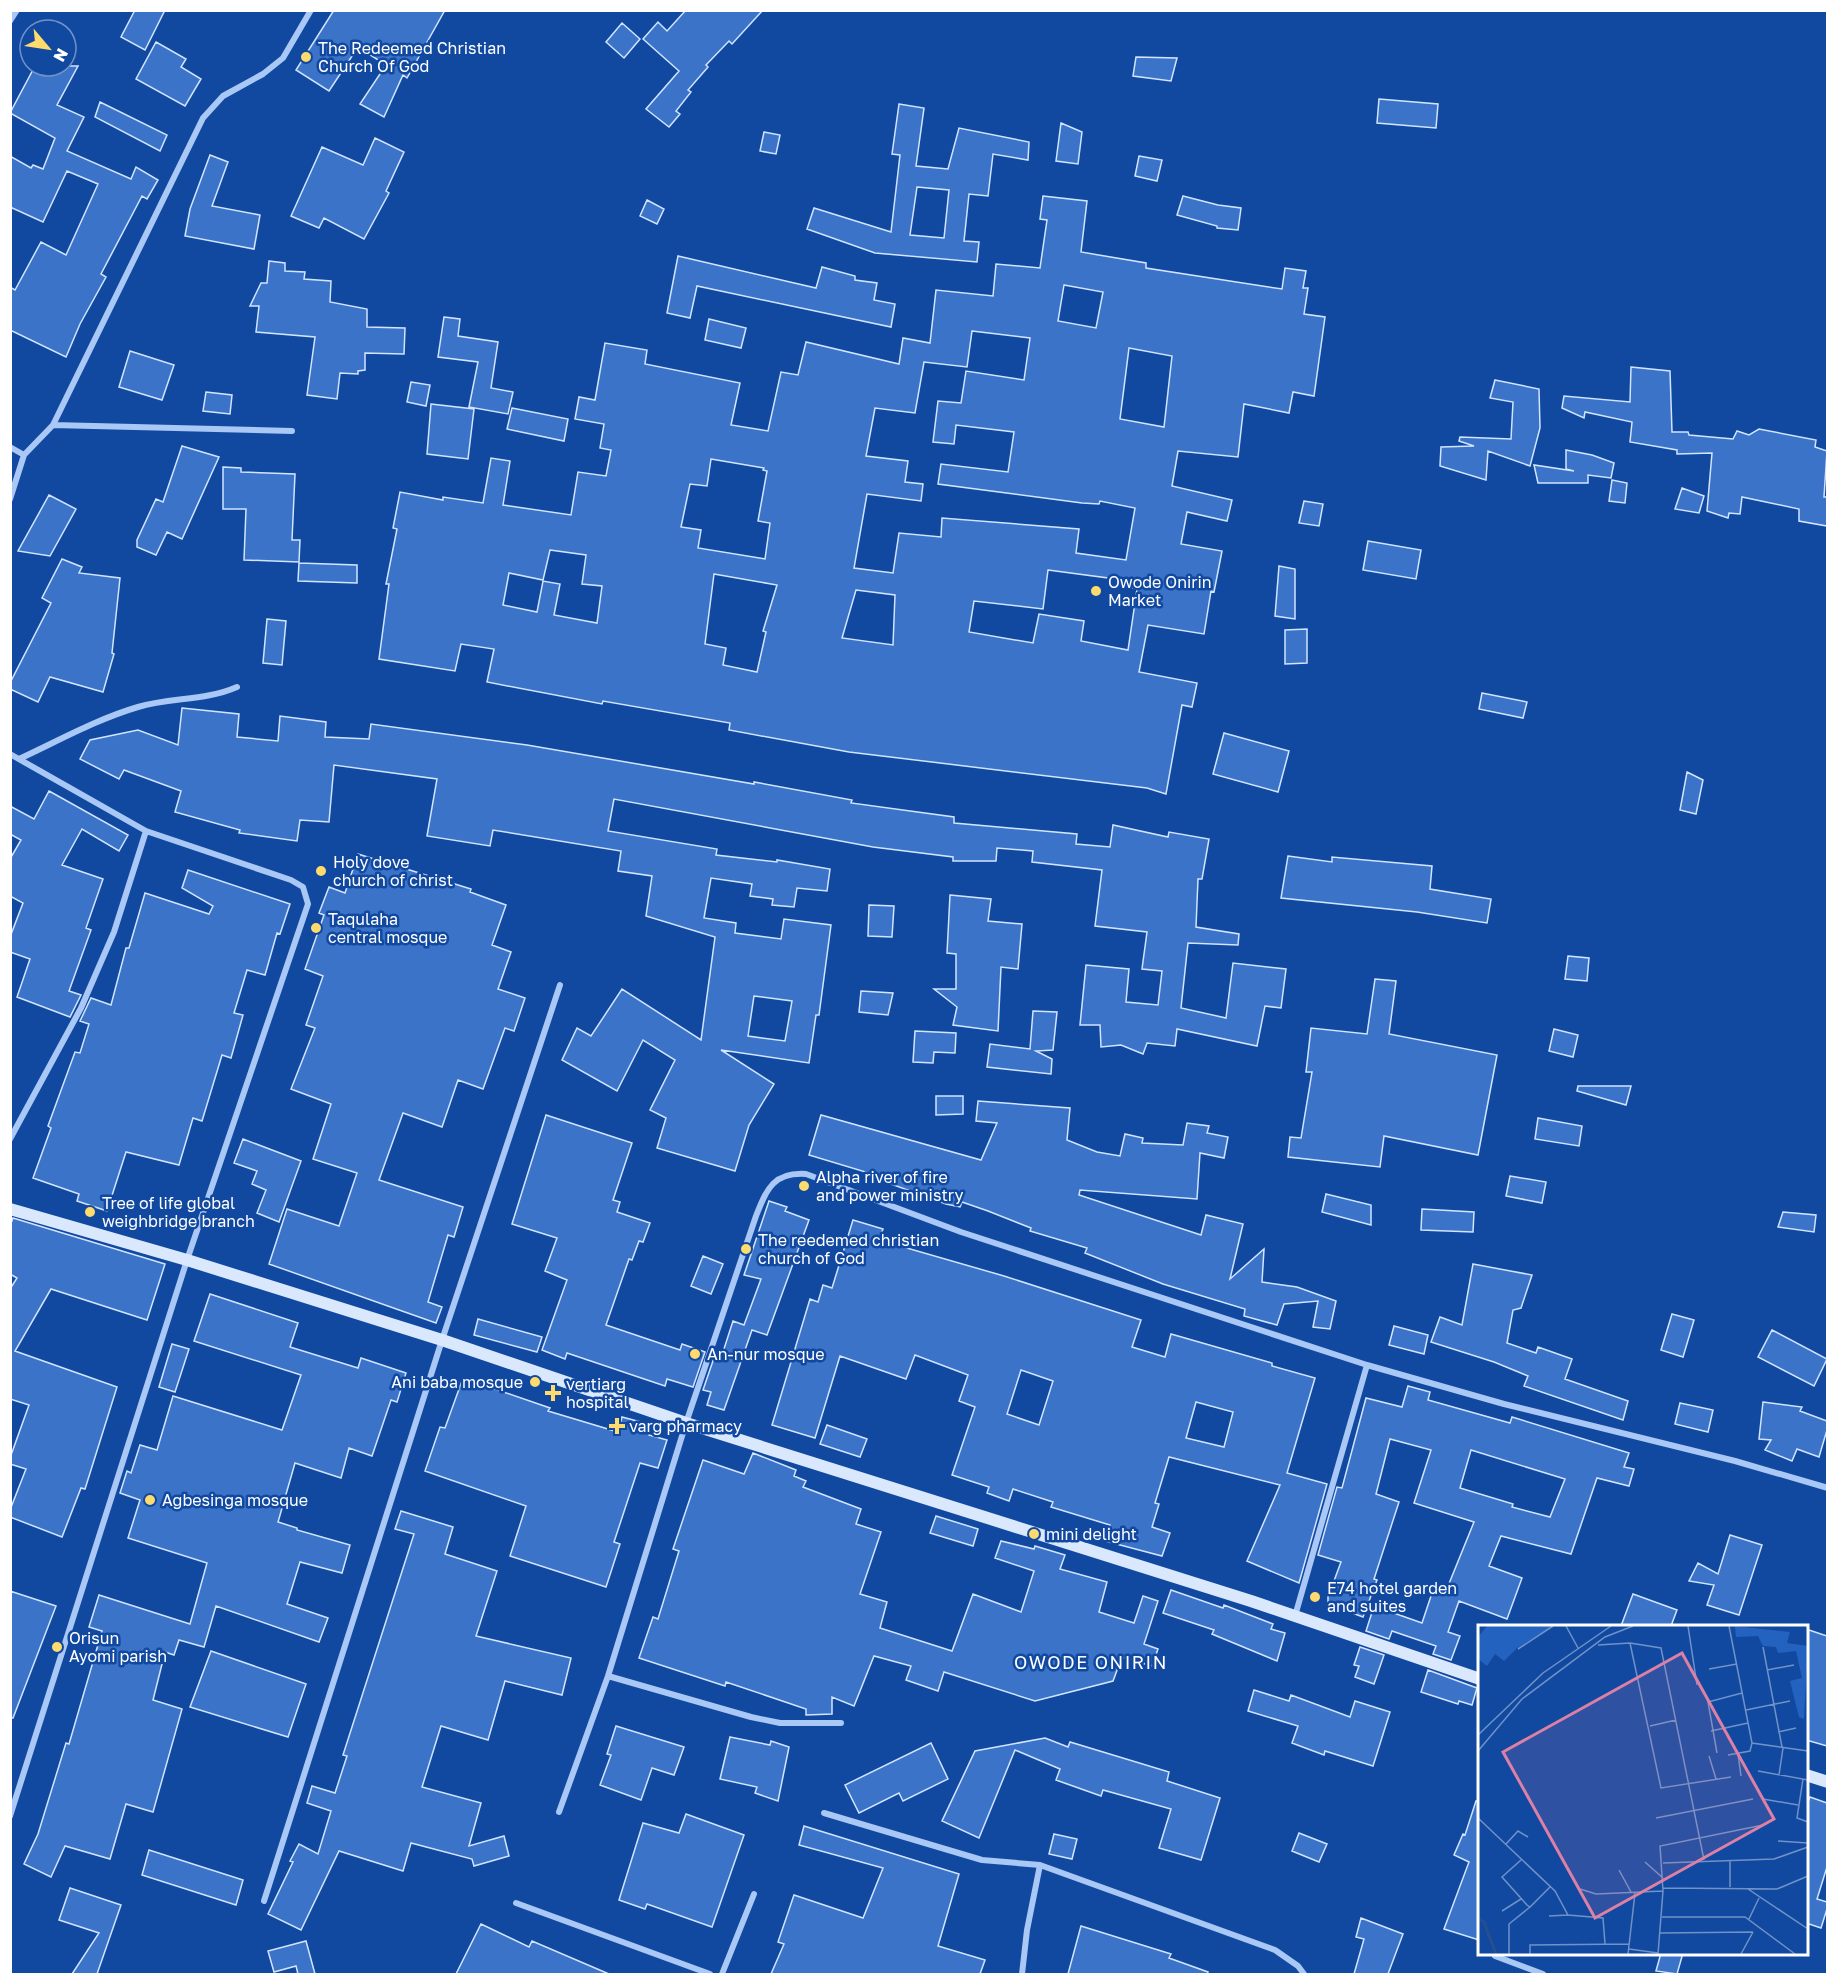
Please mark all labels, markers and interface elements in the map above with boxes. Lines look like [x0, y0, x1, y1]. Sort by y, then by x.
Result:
north arrow [18, 18, 78, 78]
place label: The Redeemed Christian Church Of God [318, 38, 506, 76]
text: N [49, 45, 73, 65]
marker: The Redeemed Christian Church Of God [299, 50, 313, 64]
place label: Owode Onirin Market [1108, 572, 1212, 610]
marker: Owode Onirin Market [1089, 584, 1103, 598]
place label: Holy dove church of christ [333, 852, 453, 890]
marker: Holy dove church of christ [314, 864, 328, 878]
place label: Taqulaha central mosque [328, 909, 447, 947]
marker: Taqulaha central mosque [309, 921, 323, 935]
place label: Alpha river of fire and power ministry [816, 1167, 963, 1205]
marker: Alpha river of fire and power ministry [797, 1179, 811, 1193]
place label: Tree of life global weighbridge branch [102, 1193, 255, 1231]
marker: Tree of life global weighbridge branch [83, 1205, 97, 1219]
place label: The reedemed christian church of God [758, 1230, 939, 1268]
marker: The reedemed christian church of God [739, 1242, 753, 1256]
place label: An-nur mosque [707, 1344, 824, 1364]
marker: An-nur mosque [688, 1347, 702, 1361]
place label: Ani baba mosque [391, 1372, 523, 1392]
place label: vertiarg hospital [566, 1374, 629, 1412]
marker: Ani baba mosque [528, 1375, 542, 1389]
marker: vertiarg hospital [544, 1384, 562, 1402]
place label: varg pharmacy [629, 1416, 742, 1436]
marker: varg pharmacy [610, 1419, 624, 1433]
place label: Agbesinga mosque [162, 1490, 308, 1510]
marker: Agbesinga mosque [143, 1493, 157, 1507]
place label: mini delight [1046, 1524, 1137, 1544]
marker: mini delight [1027, 1527, 1041, 1541]
place label: E74 hotel garden and suites [1327, 1578, 1457, 1616]
marker: E74 hotel garden and suites [1308, 1590, 1322, 1604]
inset map [1478, 1625, 1808, 1955]
place label: Orisun Ayomi parish [69, 1628, 167, 1666]
marker: Orisun Ayomi parish [50, 1640, 64, 1654]
district label: OWODE ONIRIN [1014, 1651, 1168, 1673]

